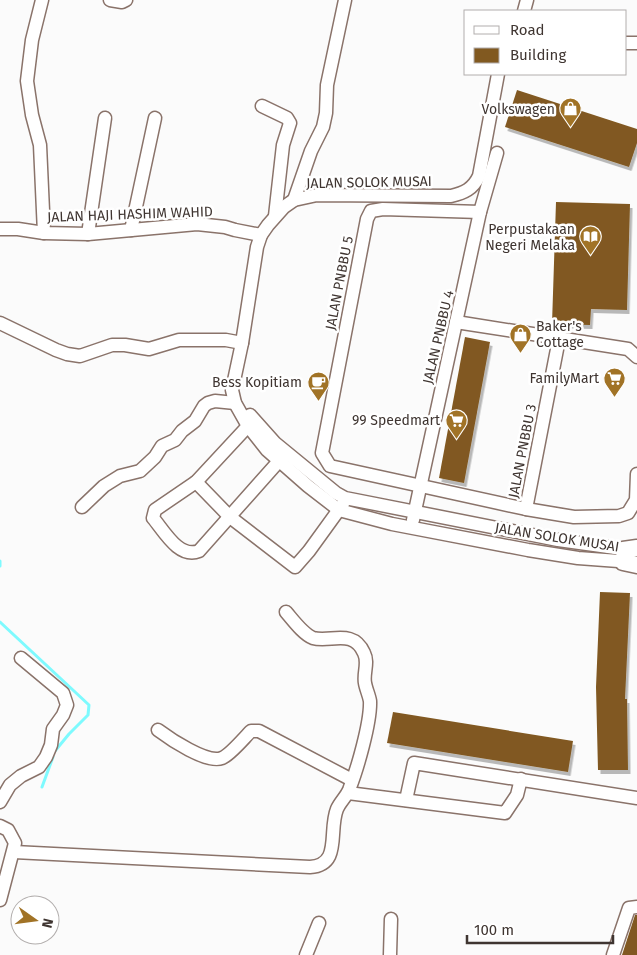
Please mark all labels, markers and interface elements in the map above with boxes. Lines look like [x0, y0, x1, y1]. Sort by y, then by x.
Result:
legend [464, 10, 627, 75]
text: Road [510, 21, 545, 39]
text: Building [510, 46, 566, 64]
shop icon: Volkswagen [559, 97, 583, 128]
place label: Volkswagen [482, 101, 555, 118]
street label: JALAN SOLOK MUSAI [306, 173, 432, 192]
street label: JALAN HAJI HASHIM WAHID [47, 203, 213, 226]
place label: Perpustakaan Negeri Melaka [485, 221, 575, 254]
library icon: Perpustakaan Negeri Melaka [579, 225, 603, 256]
street label: JALAN PNBBU 5 [322, 235, 357, 331]
street label: JALAN PNBBU 4 [419, 288, 458, 386]
place label: Baker's Cottage [536, 318, 584, 351]
shop icon: Baker's Cottage [508, 322, 532, 353]
supermarket icon: FamilyMart [603, 366, 627, 397]
cafe icon: Bess Kopitiam [306, 370, 330, 401]
place label: FamilyMart [530, 370, 600, 387]
place label: Bess Kopitiam [212, 374, 302, 391]
street label: JALAN PNBBU 3 [505, 403, 540, 499]
supermarket icon: 99 Speedmart [444, 408, 468, 439]
place label: 99 Speedmart [352, 412, 441, 429]
street label: JALAN SOLOK MUSAI [494, 519, 620, 556]
north arrow [10, 895, 60, 945]
scale bar [467, 912, 613, 944]
text: N [38, 916, 57, 930]
text: 100 m [474, 921, 514, 939]

